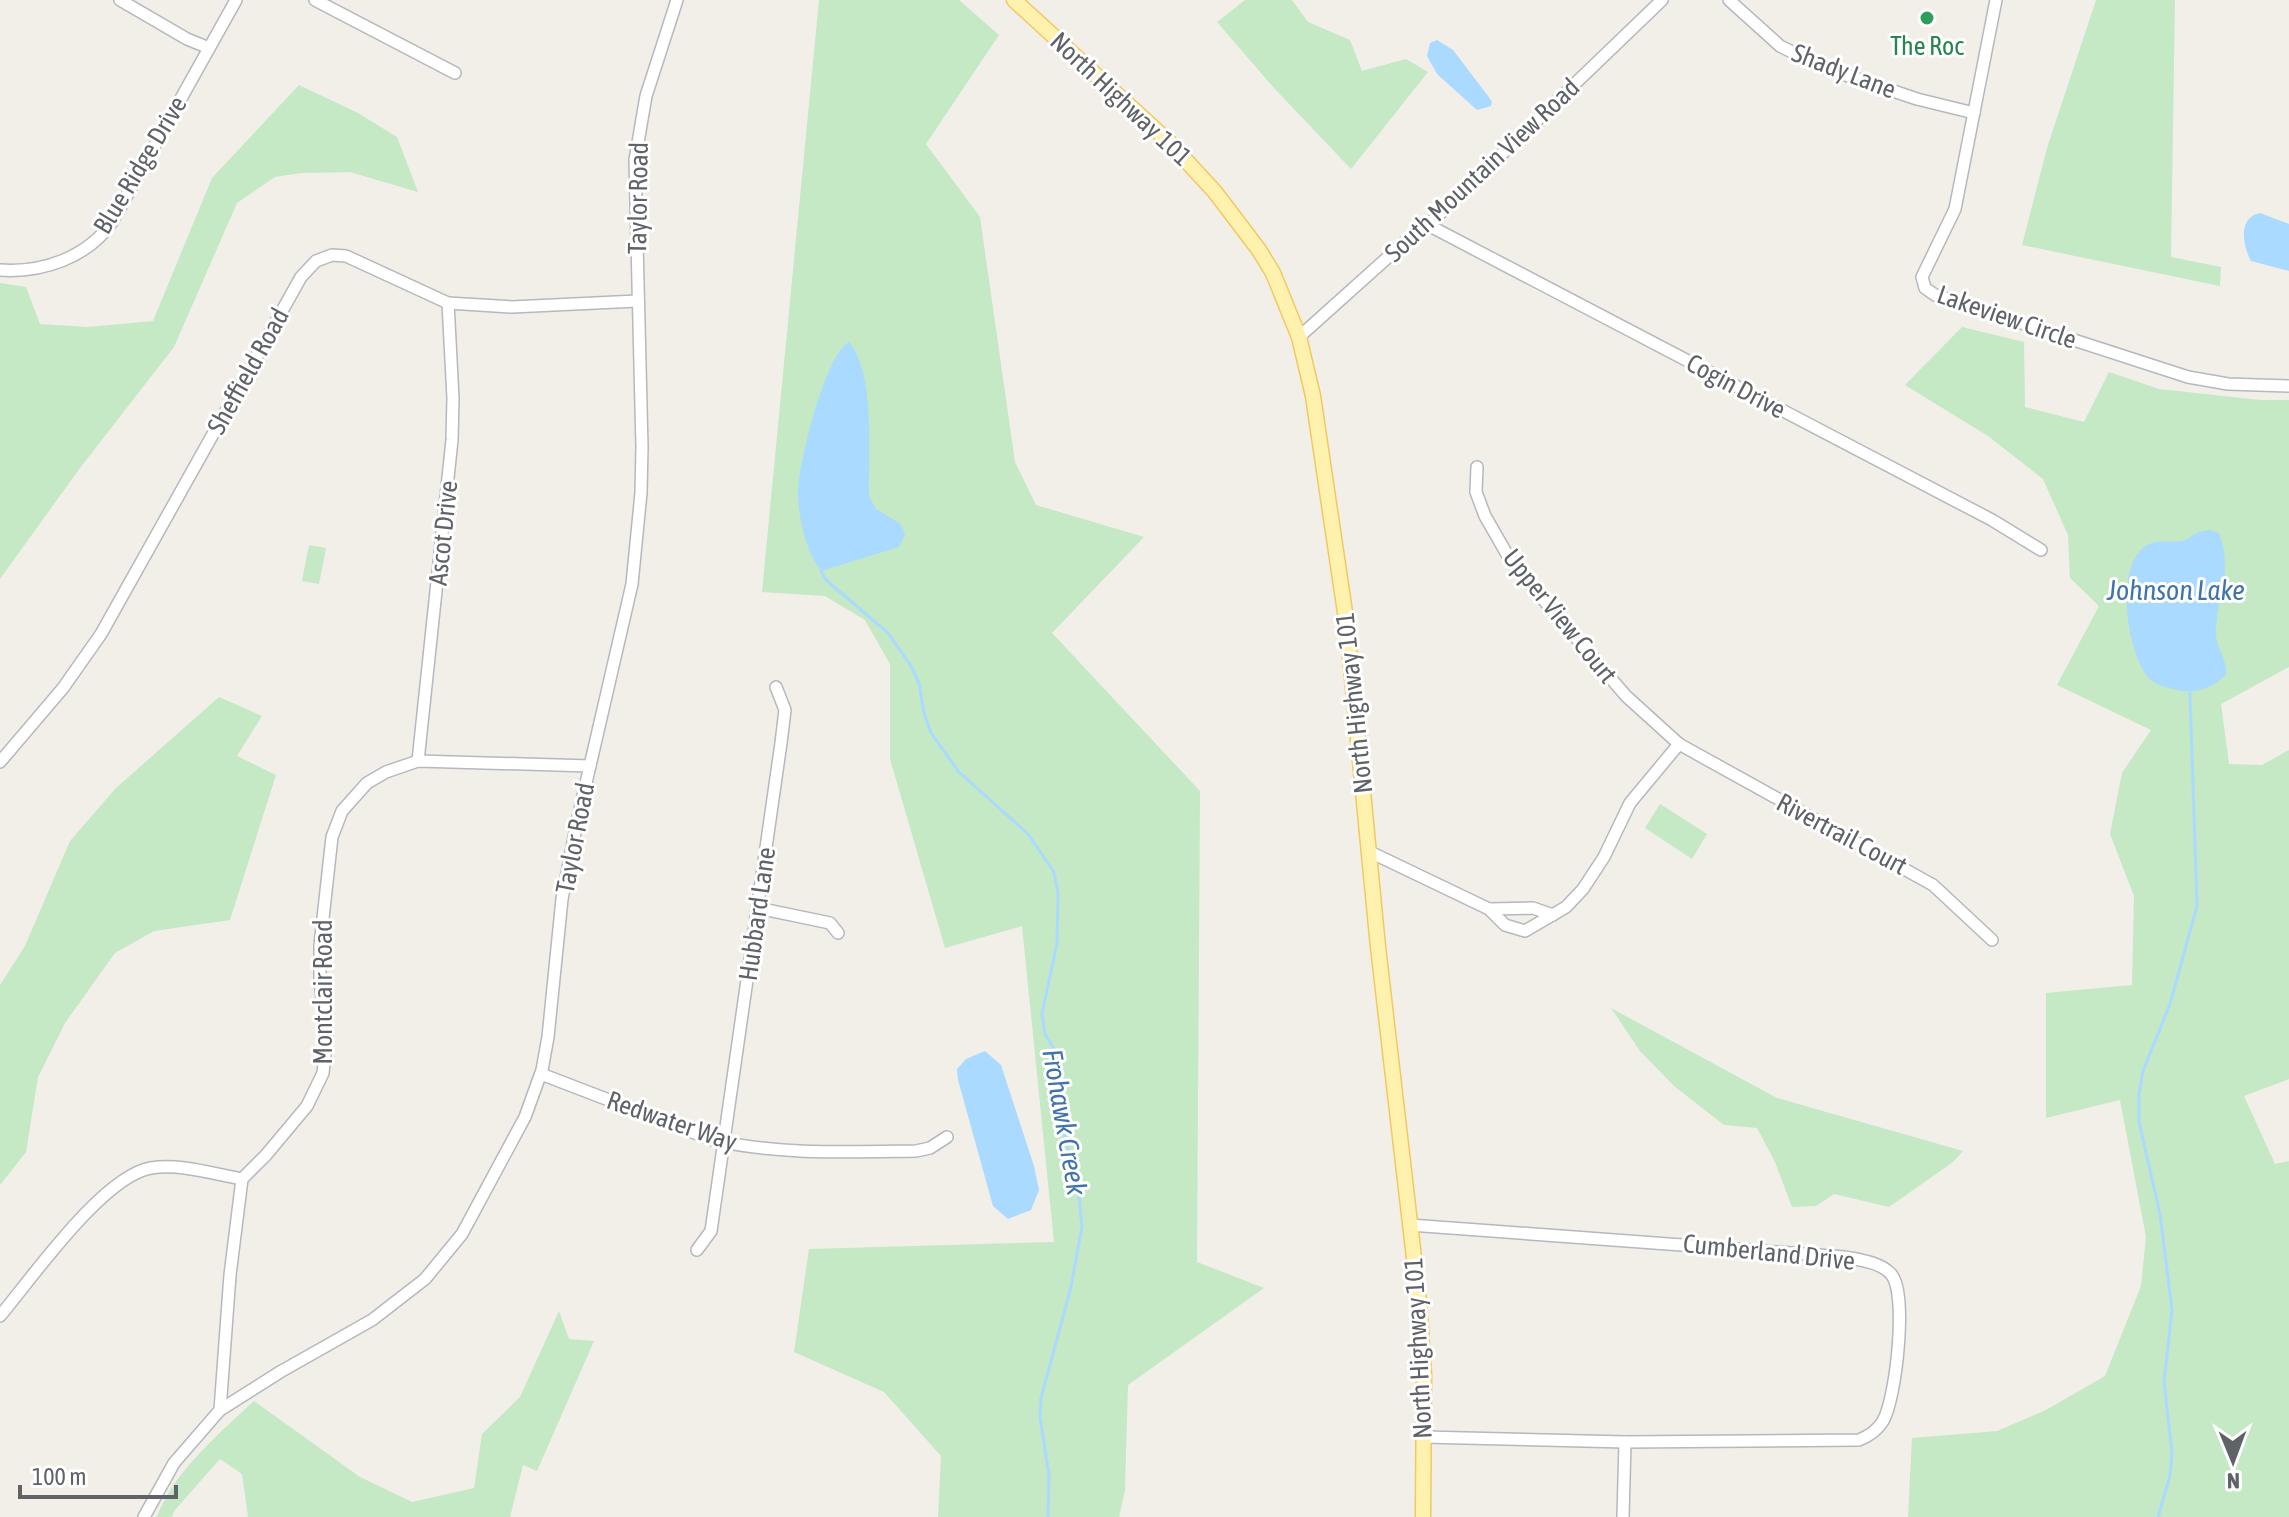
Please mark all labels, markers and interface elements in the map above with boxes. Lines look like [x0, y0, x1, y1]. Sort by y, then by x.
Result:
marker: The Roc [1918, 9, 1936, 27]
street label: North Highway 101 [1044, 26, 1198, 172]
place label: The Roc [1890, 31, 1964, 61]
street label: Shady Lane [1788, 38, 1900, 104]
street label: South Mountain View Road [1379, 72, 1585, 268]
street label: Blue Ridge Drive [87, 91, 193, 239]
street label: Taylor Road [622, 142, 654, 254]
street label: Lakeview Circle [1933, 279, 2081, 355]
street label: Sheffield Road [201, 303, 295, 439]
street label: Cogin Drive [1681, 347, 1791, 425]
street label: Ascot Drive [423, 479, 463, 587]
street label: Upper View Court [1497, 543, 1623, 689]
water label: Johnson Lake [2106, 574, 2245, 606]
street label: North Highway 101 [1330, 611, 1378, 795]
street label: Taylor Road [550, 780, 600, 896]
street label: Rivertrail Court [1772, 787, 1912, 881]
street label: Hubbard Lane [733, 845, 781, 983]
street label: Montclair Road [308, 920, 338, 1064]
water label: Frohawk Creek [1036, 1046, 1094, 1198]
street label: Redwater Way [603, 1085, 741, 1157]
street label: Cumberland Drive [1682, 1228, 1856, 1276]
street label: North Highway 101 [1398, 1256, 1438, 1440]
north arrow [2193, 1421, 2273, 1501]
scale bar [20, 1449, 176, 1499]
text: 100 m [32, 1463, 86, 1490]
text: N [2227, 1468, 2240, 1494]

